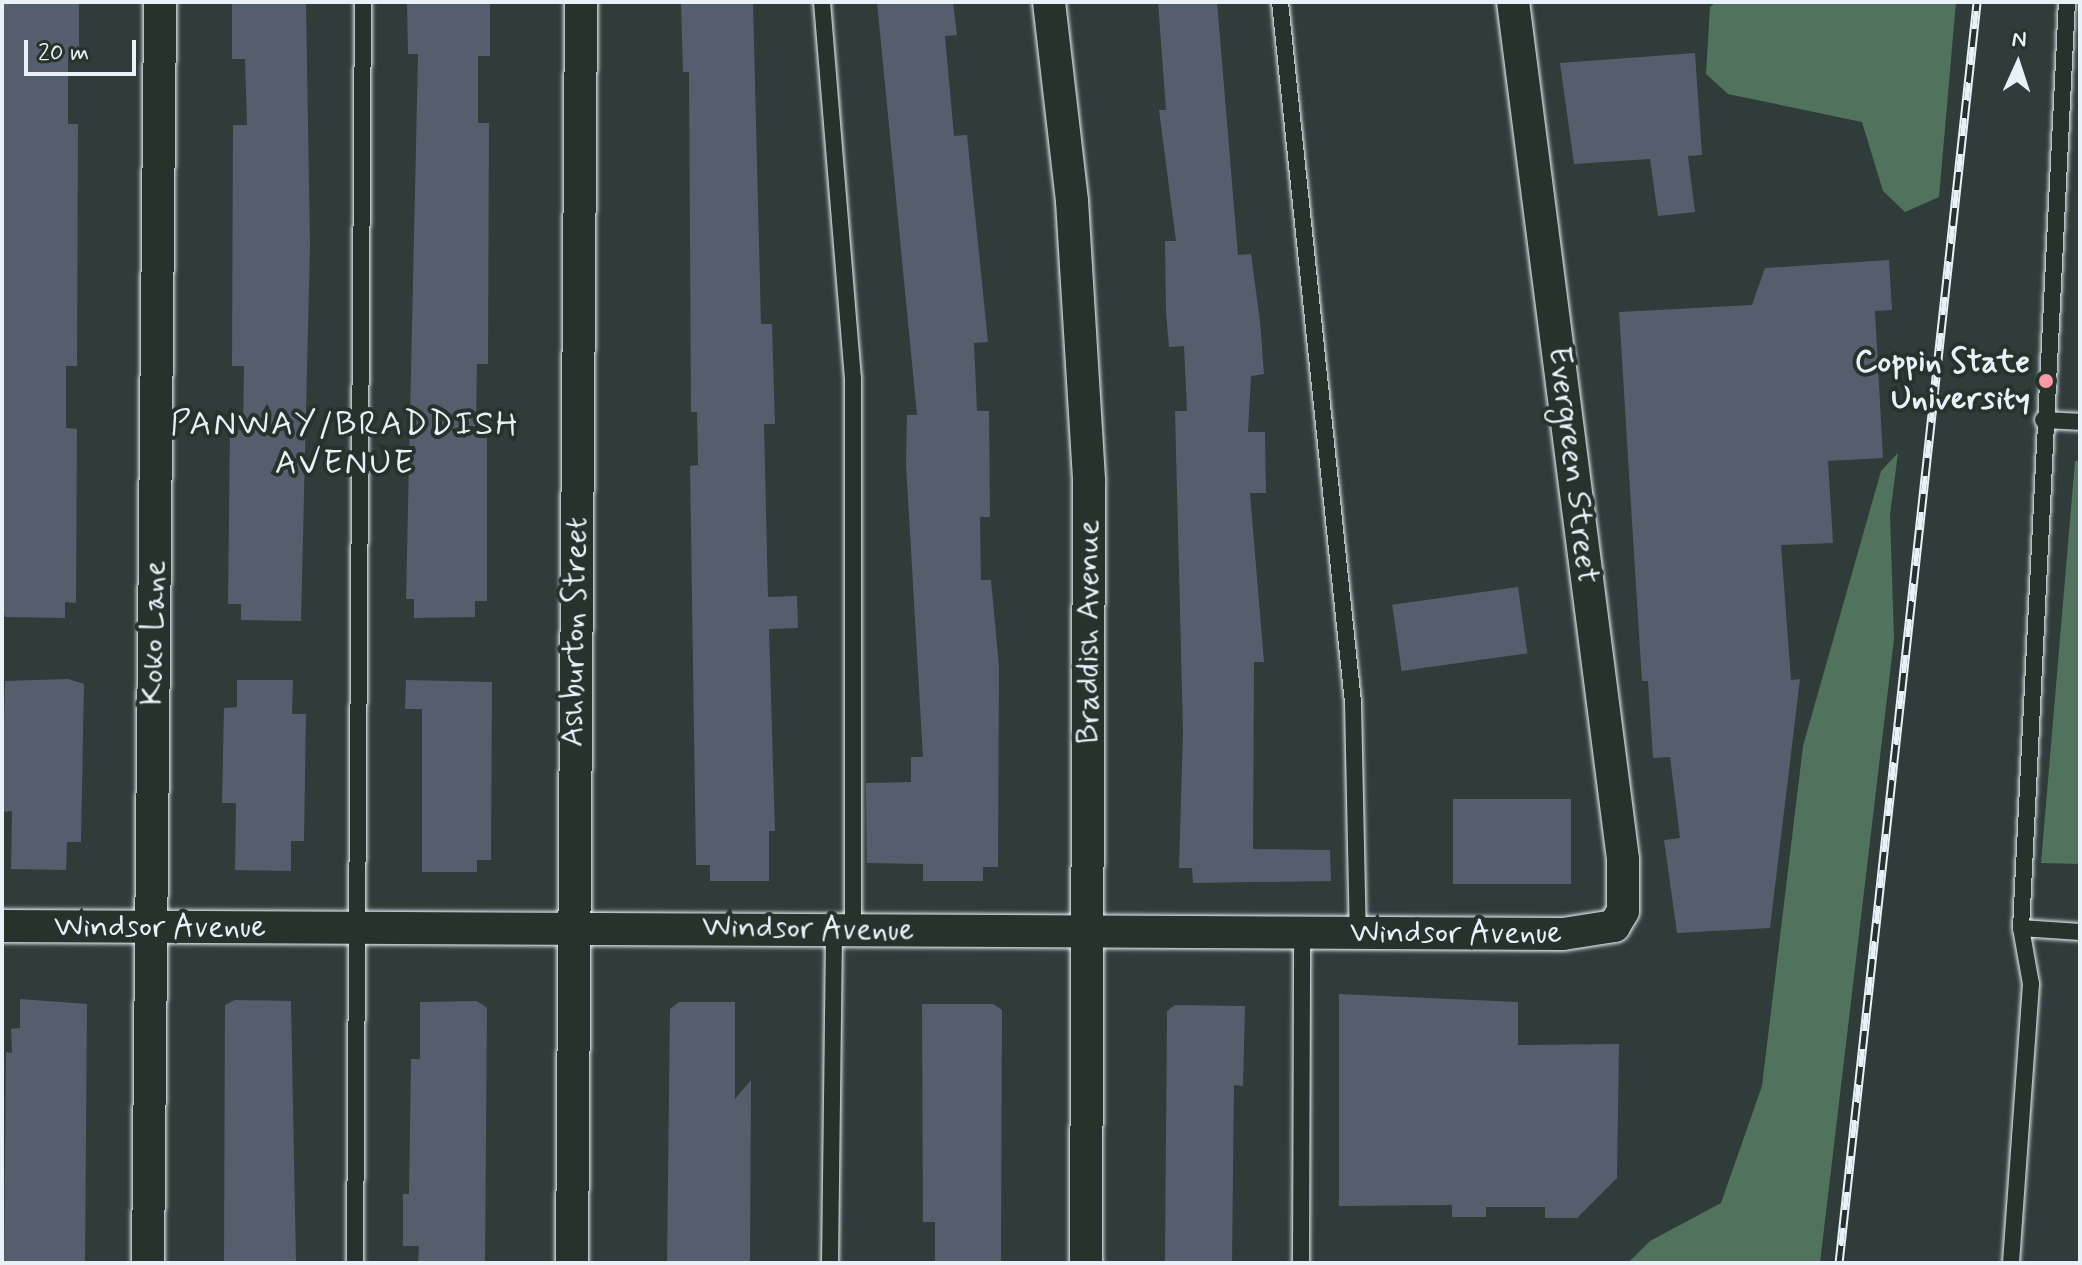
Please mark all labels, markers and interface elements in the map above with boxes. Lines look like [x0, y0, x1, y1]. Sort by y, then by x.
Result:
scale bar [28, 24, 140, 74]
north arrow [1978, 24, 2058, 104]
text: N [2011, 26, 2027, 54]
text: 20 m [38, 38, 89, 69]
place label: Coppin State University [1861, 344, 2030, 419]
street label: Evergreen Street [1539, 345, 1607, 585]
marker: Coppin State University [2037, 372, 2055, 390]
district label: PANWAY/BRADDISH AVENUE [171, 404, 519, 484]
street label: Ashburton Street [554, 514, 596, 750]
street label: Braddish Avenue [1070, 520, 1108, 744]
street label: Koko Lane [134, 561, 174, 705]
street label: Windsor Avenue [50, 908, 270, 946]
street label: Windsor Avenue [698, 908, 918, 950]
street label: Windsor Avenue [1346, 914, 1566, 952]

